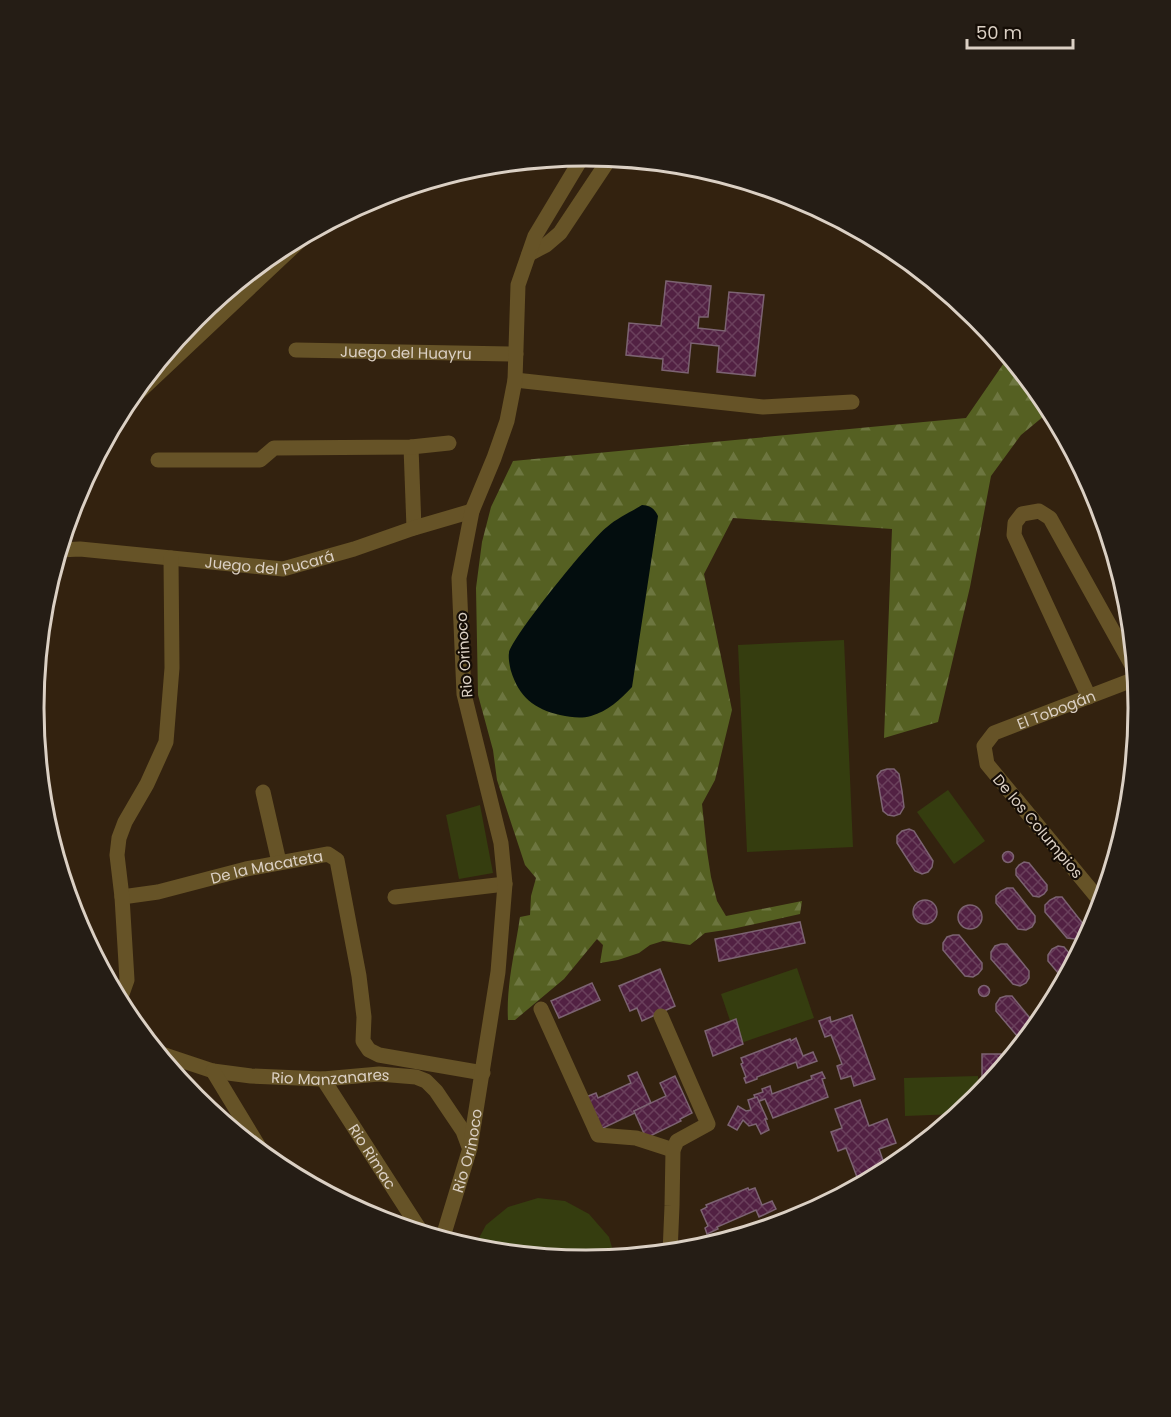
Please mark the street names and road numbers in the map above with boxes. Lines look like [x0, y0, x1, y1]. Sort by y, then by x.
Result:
street label: Juego del Huayru [340, 340, 472, 364]
street label: Juego del Pucará [204, 545, 336, 579]
street label: Rio Orinoco [451, 612, 477, 698]
street label: El Tobogán [1014, 685, 1098, 734]
street label: De los Columpios [988, 769, 1088, 883]
street label: De la Macateta [208, 845, 325, 888]
street label: Rio Manzanares [271, 1063, 391, 1090]
street label: Rio Orinoco [447, 1107, 487, 1195]
street label: Rio Rimac [344, 1120, 402, 1193]

